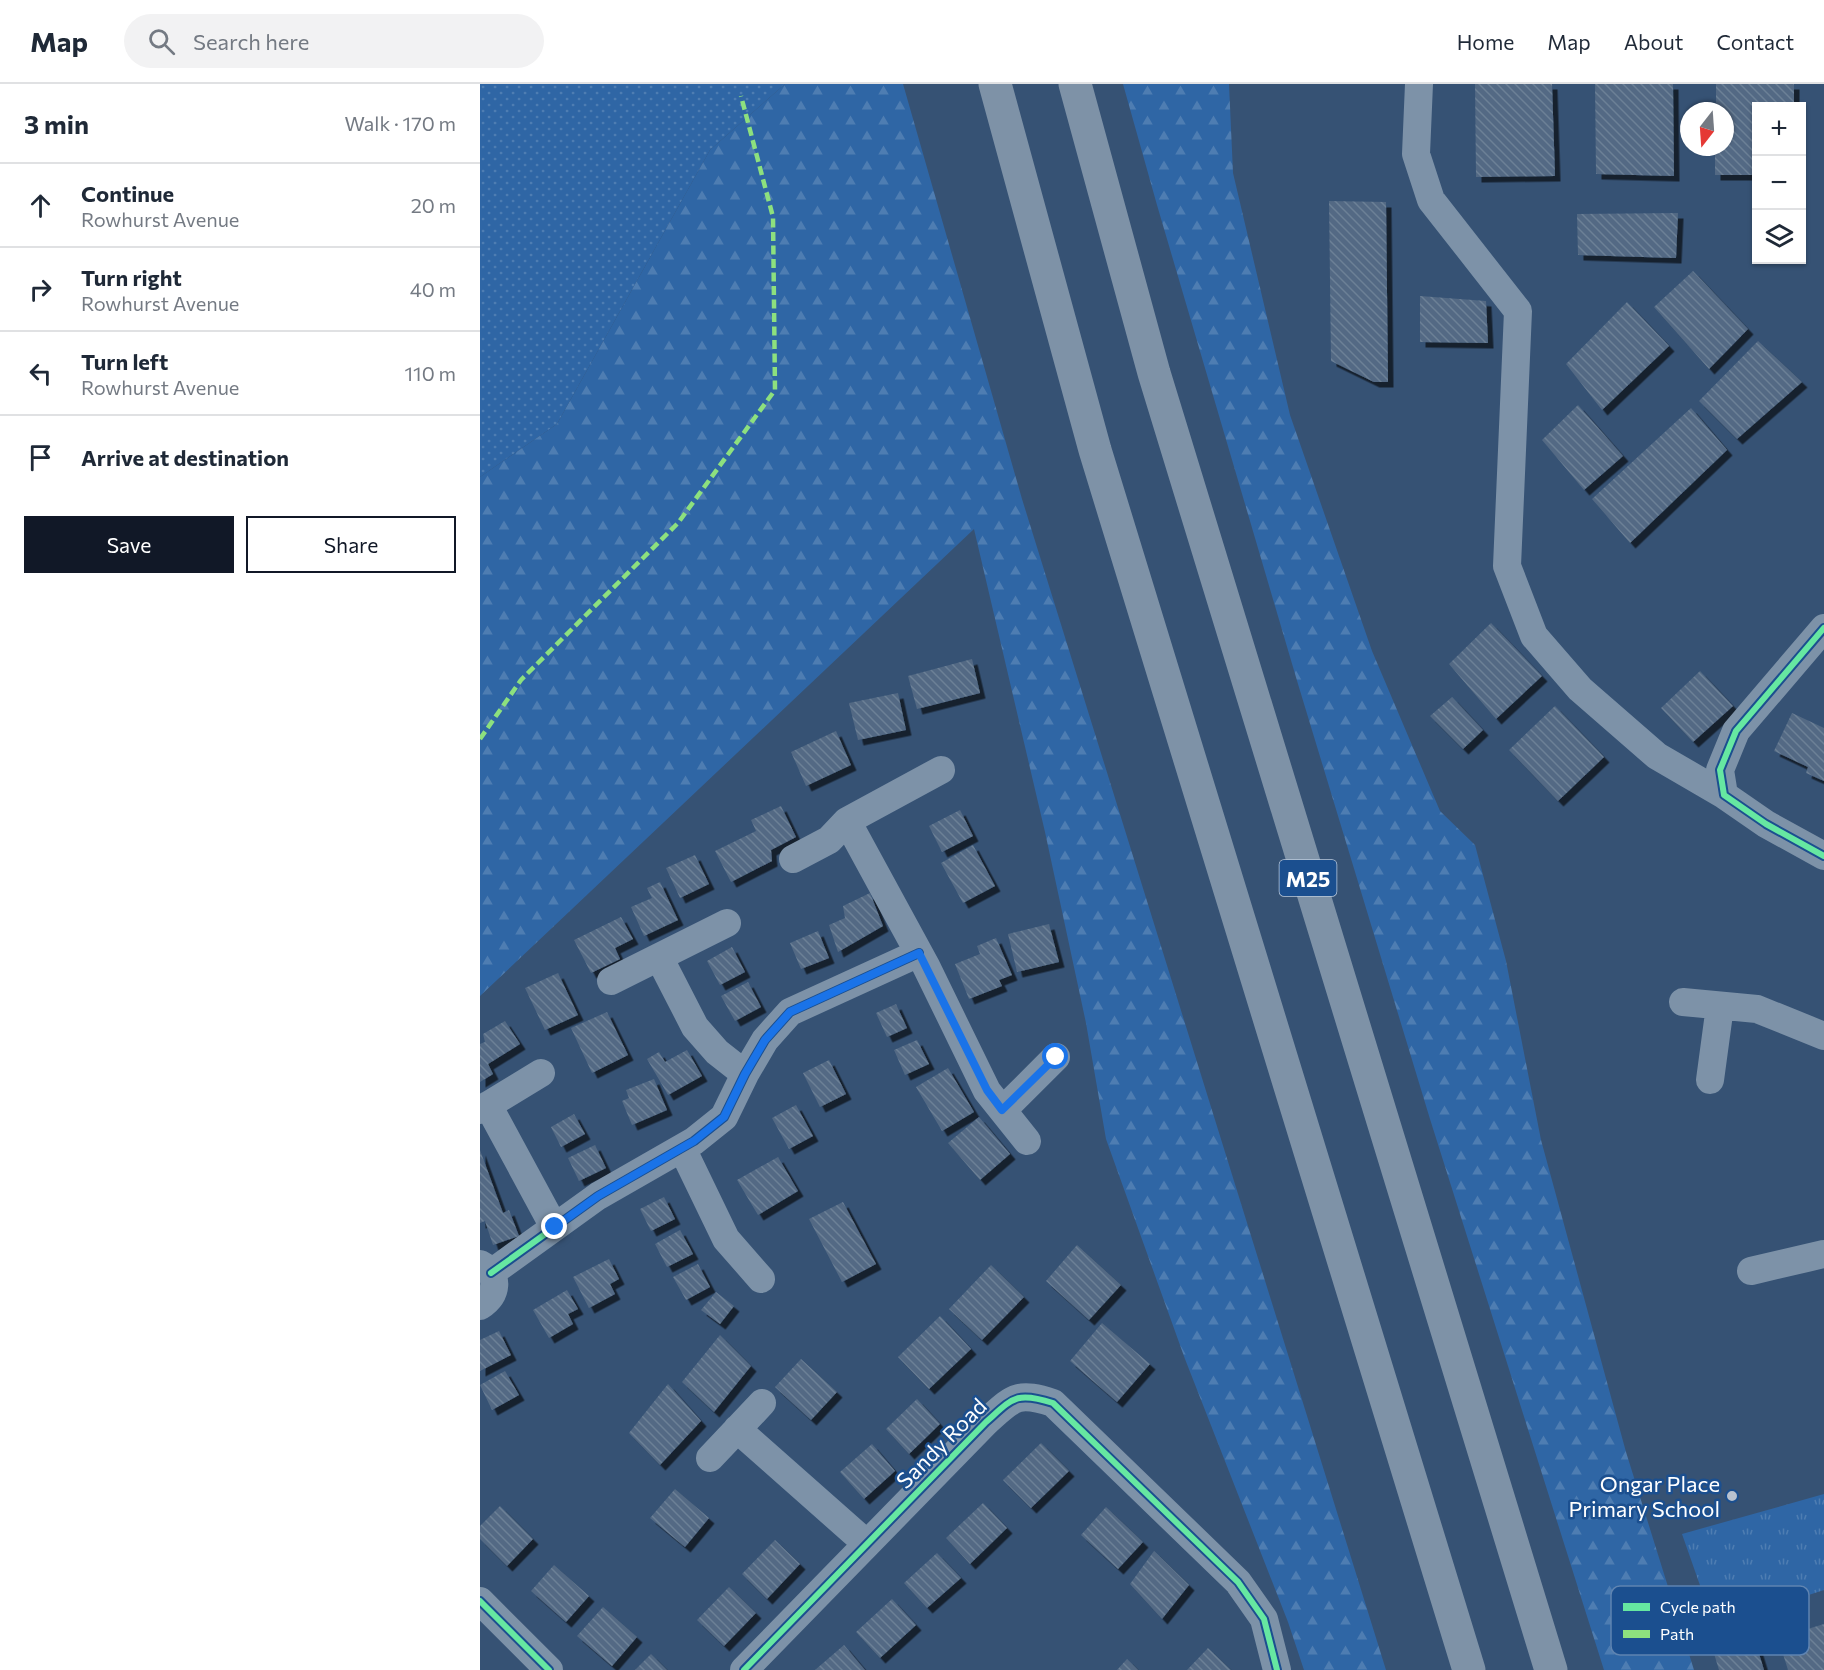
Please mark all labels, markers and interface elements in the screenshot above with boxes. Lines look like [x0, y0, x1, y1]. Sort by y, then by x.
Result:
search box [124, 14, 544, 68]
text: Map [30, 24, 88, 58]
icon: search [145, 25, 178, 58]
text: Search here [193, 28, 309, 55]
text: Home [1457, 29, 1514, 54]
text: Map [1547, 29, 1591, 54]
text: About [1624, 29, 1683, 54]
text: Contact [1716, 29, 1794, 54]
north arrow [1680, 102, 1734, 156]
map controls [1752, 102, 1806, 264]
button: + [1752, 102, 1806, 156]
text: 3 min [24, 108, 89, 139]
text: Walk · 170 m [345, 111, 456, 135]
button: − [1752, 156, 1806, 210]
text: Continue [81, 180, 174, 207]
icon: ahead [24, 189, 57, 222]
text: 20 m [411, 193, 456, 217]
text: Rowhurst Avenue [81, 207, 239, 231]
button: layers [1752, 210, 1806, 264]
text: Turn right [81, 264, 182, 291]
icon: right [24, 273, 57, 306]
text: 40 m [410, 277, 456, 301]
text: Rowhurst Avenue [81, 291, 239, 315]
text: Turn left [81, 348, 168, 375]
icon: left [24, 357, 57, 390]
text: 110 m [405, 361, 456, 385]
text: Rowhurst Avenue [81, 375, 239, 399]
icon: arrive [24, 441, 57, 474]
text: Arrive at destination [81, 444, 289, 471]
button: Save [24, 516, 234, 573]
button: Share [246, 516, 456, 573]
road number: M25 [1280, 860, 1336, 896]
route start [1042, 1043, 1068, 1069]
route end [541, 1213, 567, 1239]
street label: Sandy Road [890, 1392, 992, 1494]
place label: Ongar Place Primary School [1568, 1470, 1720, 1522]
marker: Ongar Place Primary School [1725, 1489, 1739, 1503]
legend [1611, 1586, 1809, 1655]
text: Cycle path [1660, 1597, 1736, 1616]
text: Path [1660, 1624, 1694, 1643]

